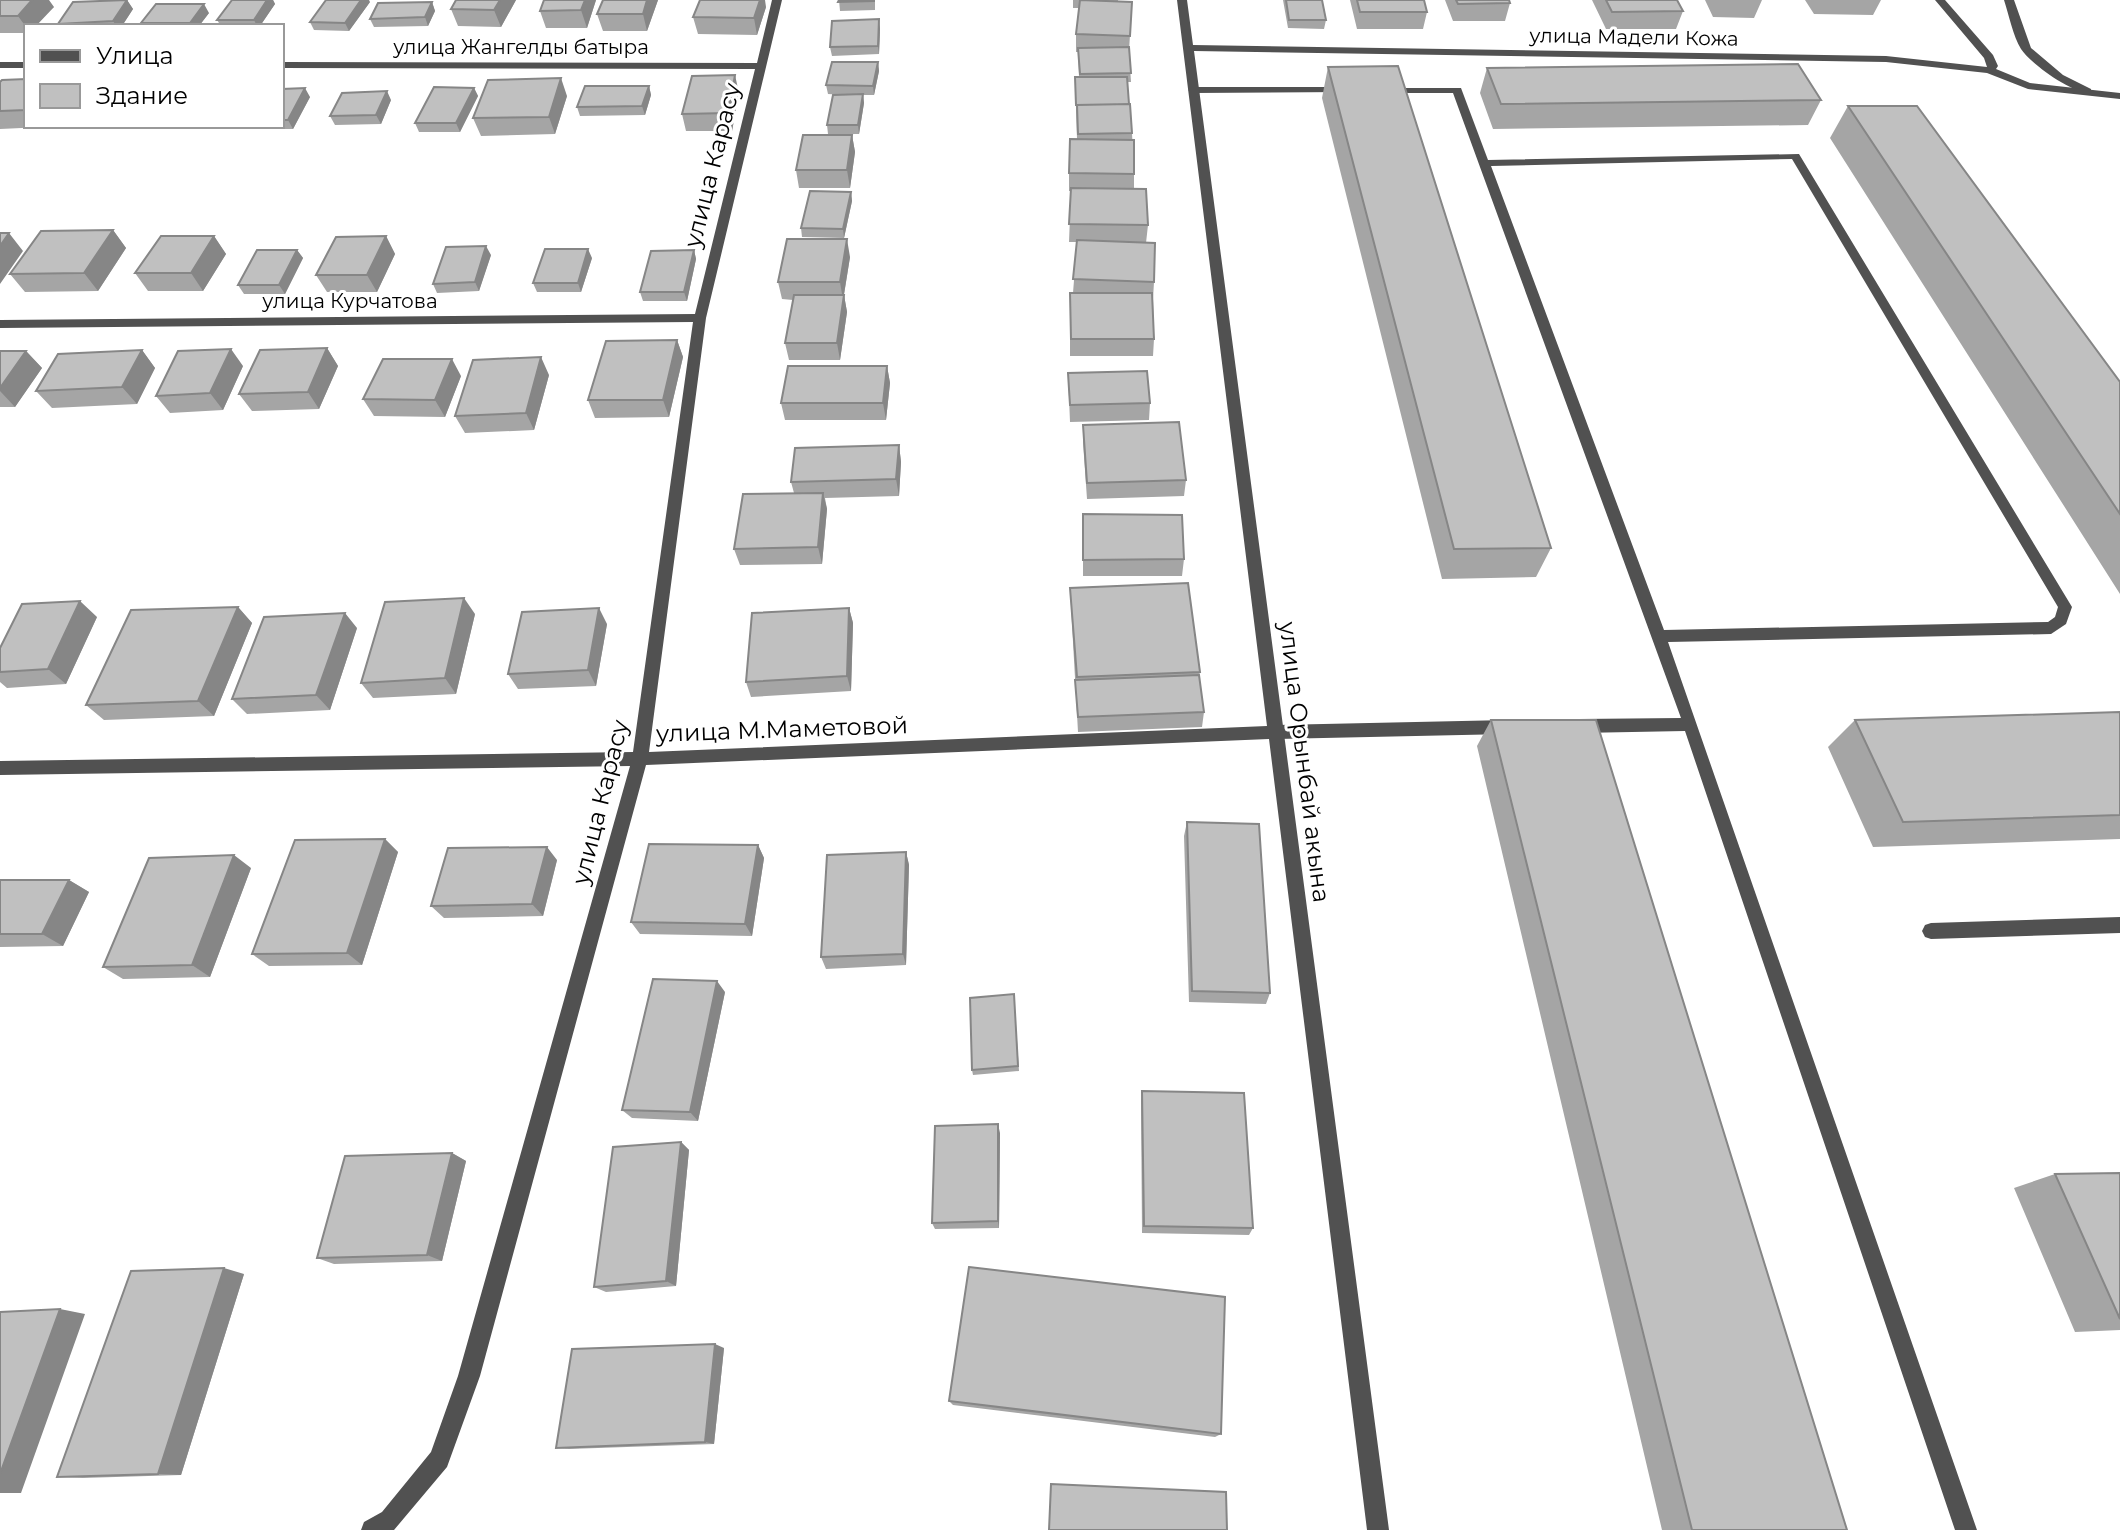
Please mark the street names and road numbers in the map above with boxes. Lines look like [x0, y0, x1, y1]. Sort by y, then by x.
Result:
street label: улица Мадели Кожа [1528, 23, 1739, 51]
street label: улица Жангелды батыра [392, 35, 649, 59]
street label: улица Карасу [677, 79, 747, 251]
street label: улица Курчатова [261, 289, 438, 313]
street label: улица Орынбай акына [1273, 619, 1337, 904]
street label: улица М.Маметовой [654, 710, 909, 748]
street label: улица Карасу [565, 716, 635, 888]

